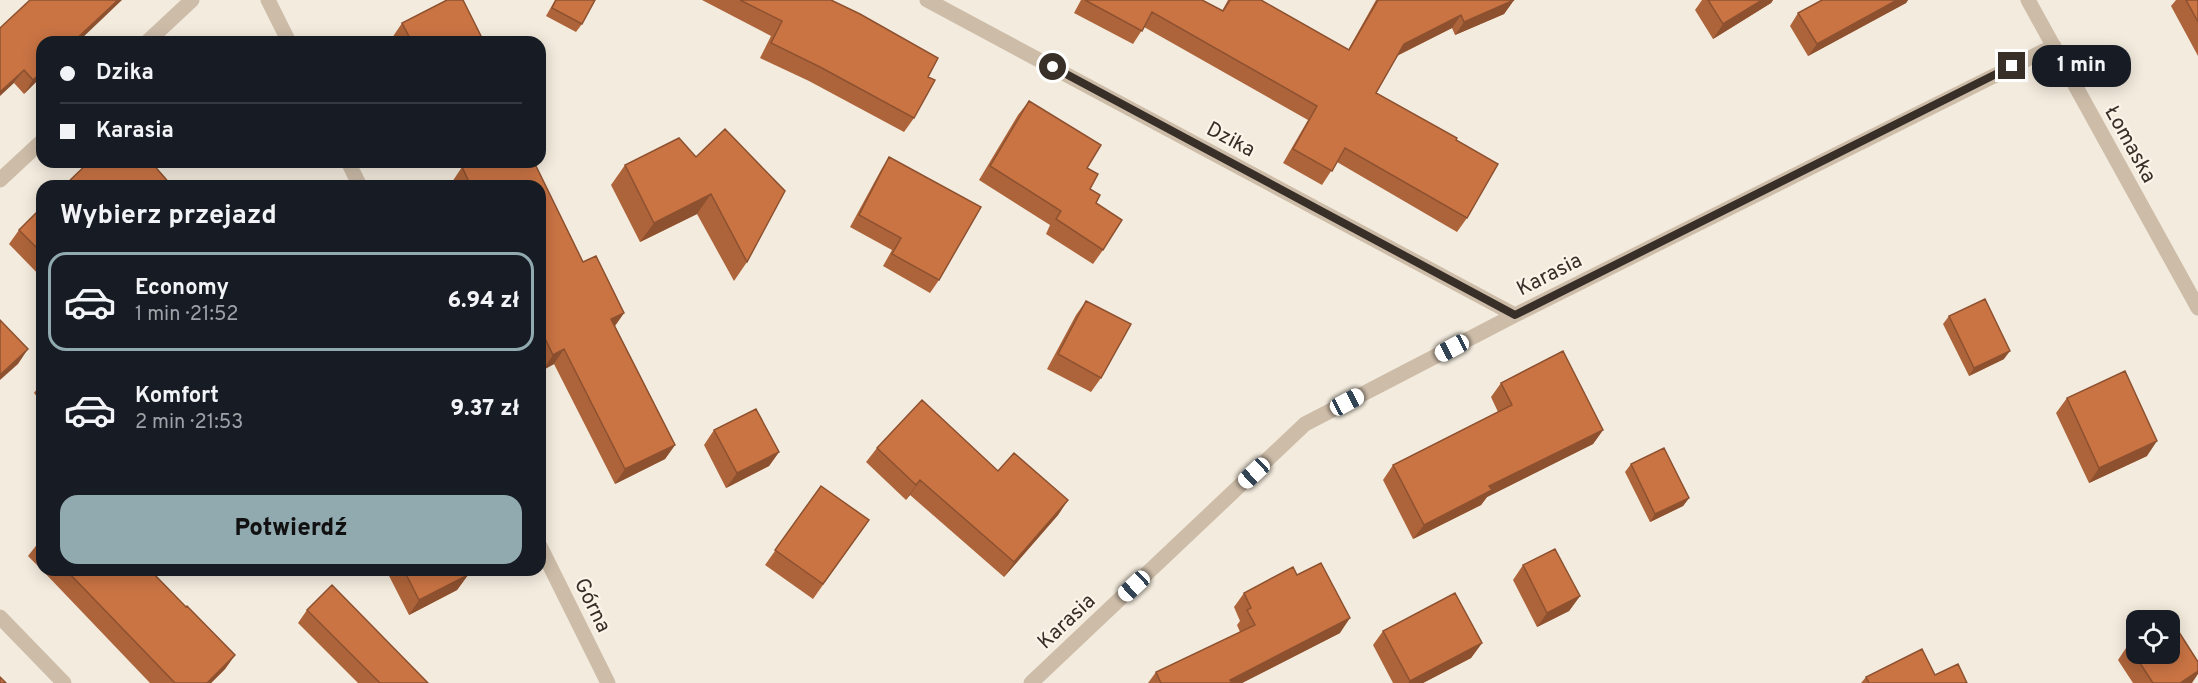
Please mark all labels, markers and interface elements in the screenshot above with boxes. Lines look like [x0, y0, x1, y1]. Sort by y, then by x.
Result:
callout: 1 min [2033, 45, 2132, 87]
route end [1998, 52, 2025, 79]
route start [1039, 53, 1066, 80]
text: 1 min [2057, 53, 2106, 79]
text: Dzika [96, 60, 154, 87]
street label: Łomaska [2098, 102, 2162, 188]
street label: Dzika [1201, 116, 1259, 164]
text: Karasia [96, 118, 174, 145]
text: Wybierz przejazd [60, 199, 277, 233]
street label: Karasia [1512, 247, 1587, 303]
icon: car [63, 275, 117, 329]
text: Economy [135, 275, 229, 302]
text: 6.94 zł [447, 288, 519, 315]
text: 1 min · 21:52 [135, 302, 239, 328]
car [1432, 332, 1472, 364]
icon: car [63, 383, 117, 437]
text: Komfort [135, 383, 219, 410]
car [1327, 386, 1367, 418]
text: 9.37 zł [450, 396, 519, 423]
text: 2 min · 21:53 [135, 410, 243, 436]
car [1235, 454, 1273, 492]
button: Potwierdź [60, 495, 522, 564]
car [1115, 567, 1153, 605]
street label: Górna [567, 574, 616, 637]
street label: Karasia [1032, 588, 1102, 656]
map controls [2126, 610, 2180, 664]
button: locate [2126, 610, 2180, 664]

